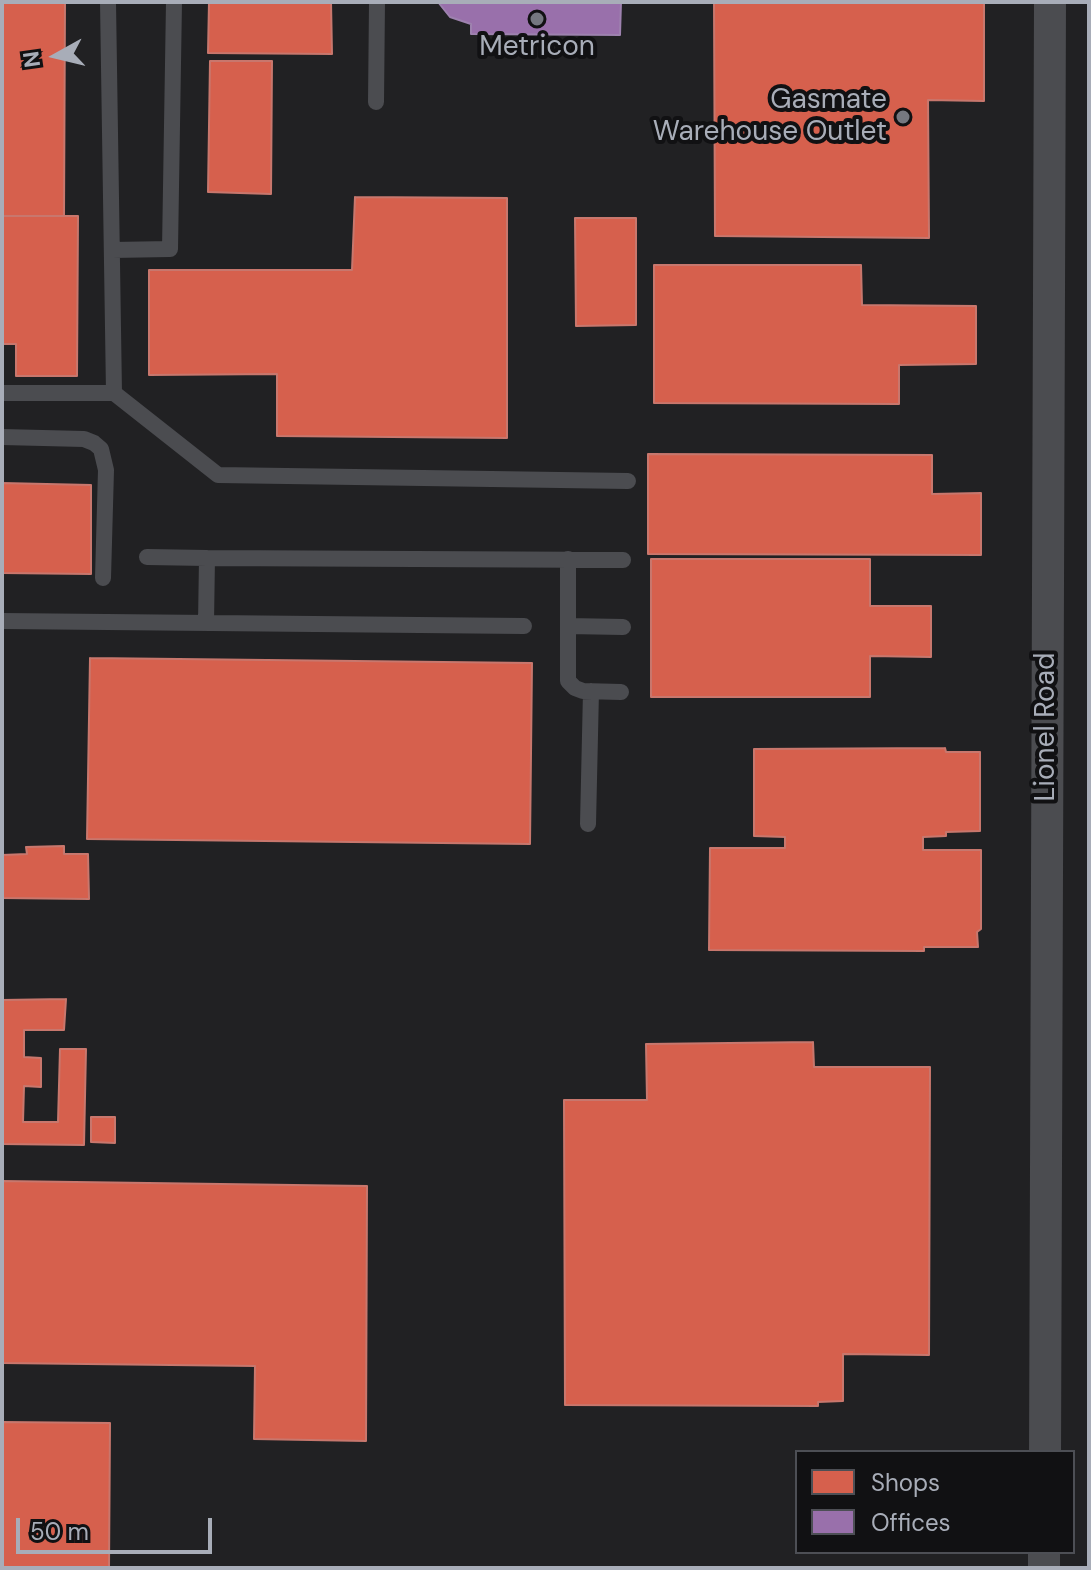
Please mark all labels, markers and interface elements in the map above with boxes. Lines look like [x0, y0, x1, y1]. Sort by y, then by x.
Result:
marker: Metricon [528, 10, 546, 28]
north arrow [16, 16, 96, 96]
place label: Metricon [479, 31, 595, 65]
text: N [16, 49, 47, 69]
place label: Gasmate Warehouse Outlet [653, 84, 887, 150]
marker: Gasmate Warehouse Outlet [894, 108, 912, 126]
street label: Lionel Road [1030, 653, 1064, 801]
legend [795, 1450, 1075, 1554]
text: Shops [871, 1467, 940, 1498]
scale bar [20, 1502, 216, 1552]
text: Offices [871, 1507, 951, 1538]
text: 50 m [30, 1516, 89, 1547]

